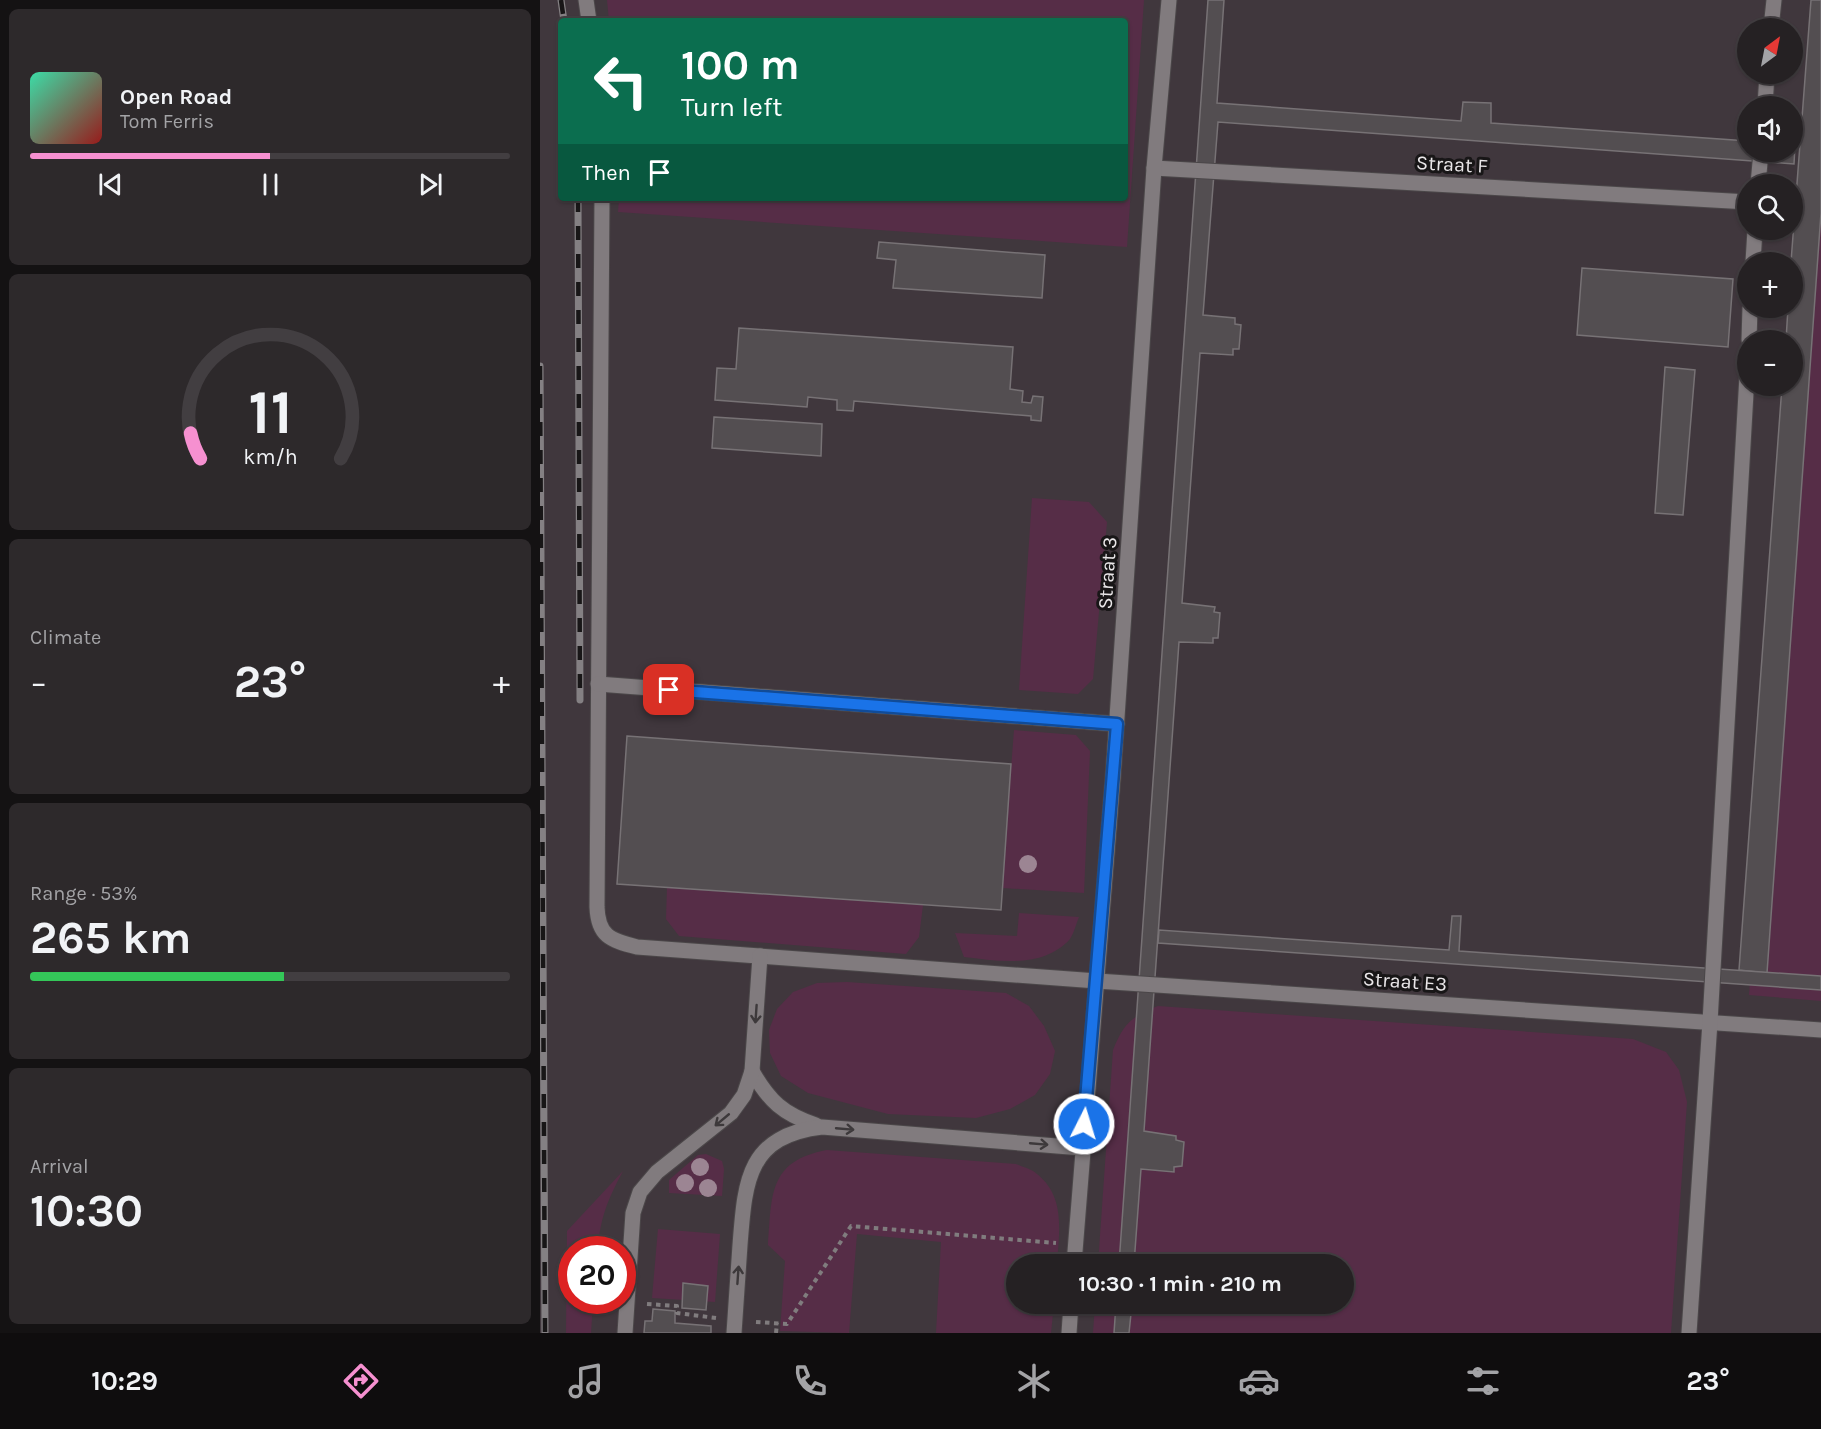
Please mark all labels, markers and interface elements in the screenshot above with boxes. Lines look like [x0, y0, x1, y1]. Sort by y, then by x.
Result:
north arrow [1737, 18, 1803, 84]
map controls [1737, 18, 1803, 396]
text: 100 m [681, 40, 800, 90]
icon: left [582, 42, 660, 120]
text: Open Road [120, 84, 232, 110]
text: Turn left [681, 91, 782, 123]
button: sound [1737, 96, 1803, 162]
text: Tom Ferris [120, 110, 214, 133]
street label: Straat F [1416, 151, 1488, 178]
icon: arrive [643, 156, 676, 189]
text: Then [582, 160, 631, 186]
icon: previous [94, 168, 127, 201]
icon: pause [254, 168, 287, 201]
icon: next [414, 168, 447, 201]
button: search [1737, 174, 1803, 240]
button: + [1737, 252, 1803, 318]
button: − [1737, 330, 1803, 396]
text: 11 [248, 376, 292, 449]
text: km/h [243, 444, 297, 469]
street label: Straat 3 [1093, 536, 1122, 610]
text: Climate [30, 626, 101, 649]
text: 23° [234, 656, 306, 708]
text: − [30, 663, 47, 701]
text: + [493, 663, 510, 701]
pin [643, 664, 694, 715]
icon: arrive [652, 673, 685, 706]
text: Range · 53% [30, 882, 138, 905]
text: 265 km [30, 912, 191, 964]
street label: Straat E3 [1362, 967, 1448, 996]
one-way arrow [751, 1003, 762, 1023]
position arrow [1052, 1092, 1116, 1156]
one-way arrow [714, 1113, 730, 1126]
one-way arrow [834, 1124, 854, 1135]
one-way arrow [1028, 1139, 1048, 1150]
text: Arrival [30, 1155, 89, 1178]
text: 10:30 [30, 1185, 143, 1237]
speed limit sign: 20 [558, 1236, 636, 1314]
one-way arrow [733, 1265, 744, 1285]
text: 10:30 · 1 min · 210 m [1078, 1271, 1282, 1297]
icon: directions [340, 1360, 382, 1402]
icon: music [565, 1360, 607, 1402]
icon: phone [789, 1360, 831, 1402]
icon: climate [1013, 1360, 1055, 1402]
icon: car [1238, 1360, 1280, 1402]
icon: filters [1462, 1360, 1504, 1402]
text: 10:29 [91, 1365, 158, 1397]
text: 23° [1686, 1365, 1730, 1397]

